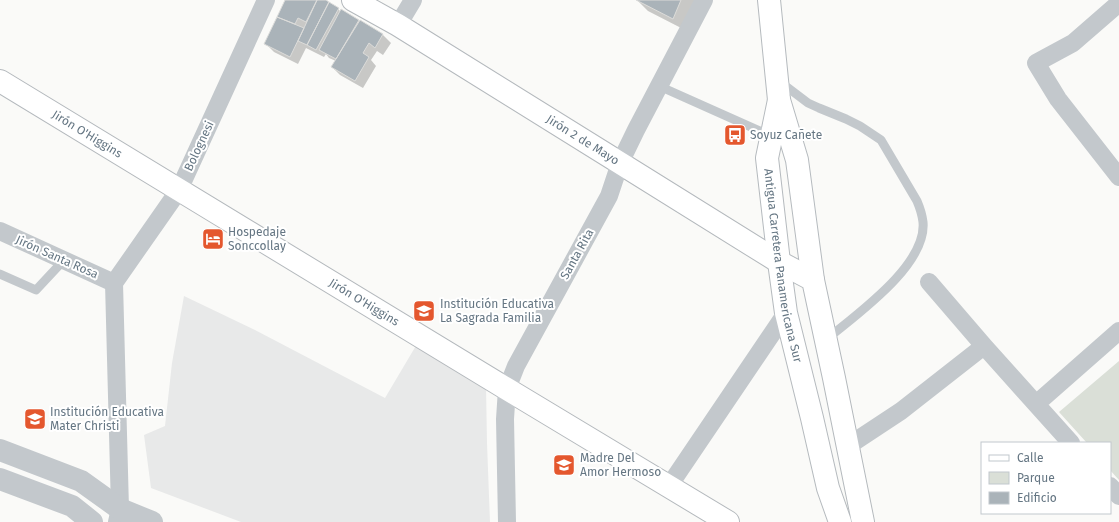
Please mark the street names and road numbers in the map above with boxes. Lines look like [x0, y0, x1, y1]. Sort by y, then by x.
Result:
street label: Jirón O'Higgins [50, 107, 125, 161]
street label: Jirón 2 de Mayo [544, 112, 622, 168]
street label: Bolognesi [181, 119, 217, 173]
street label: Antigua Carretera Panamericana Sur [761, 168, 805, 364]
street label: Santa Rita [557, 226, 597, 282]
street label: Jirón Santa Rosa [14, 233, 100, 281]
street label: Jirón O'Higgins [326, 276, 402, 329]

